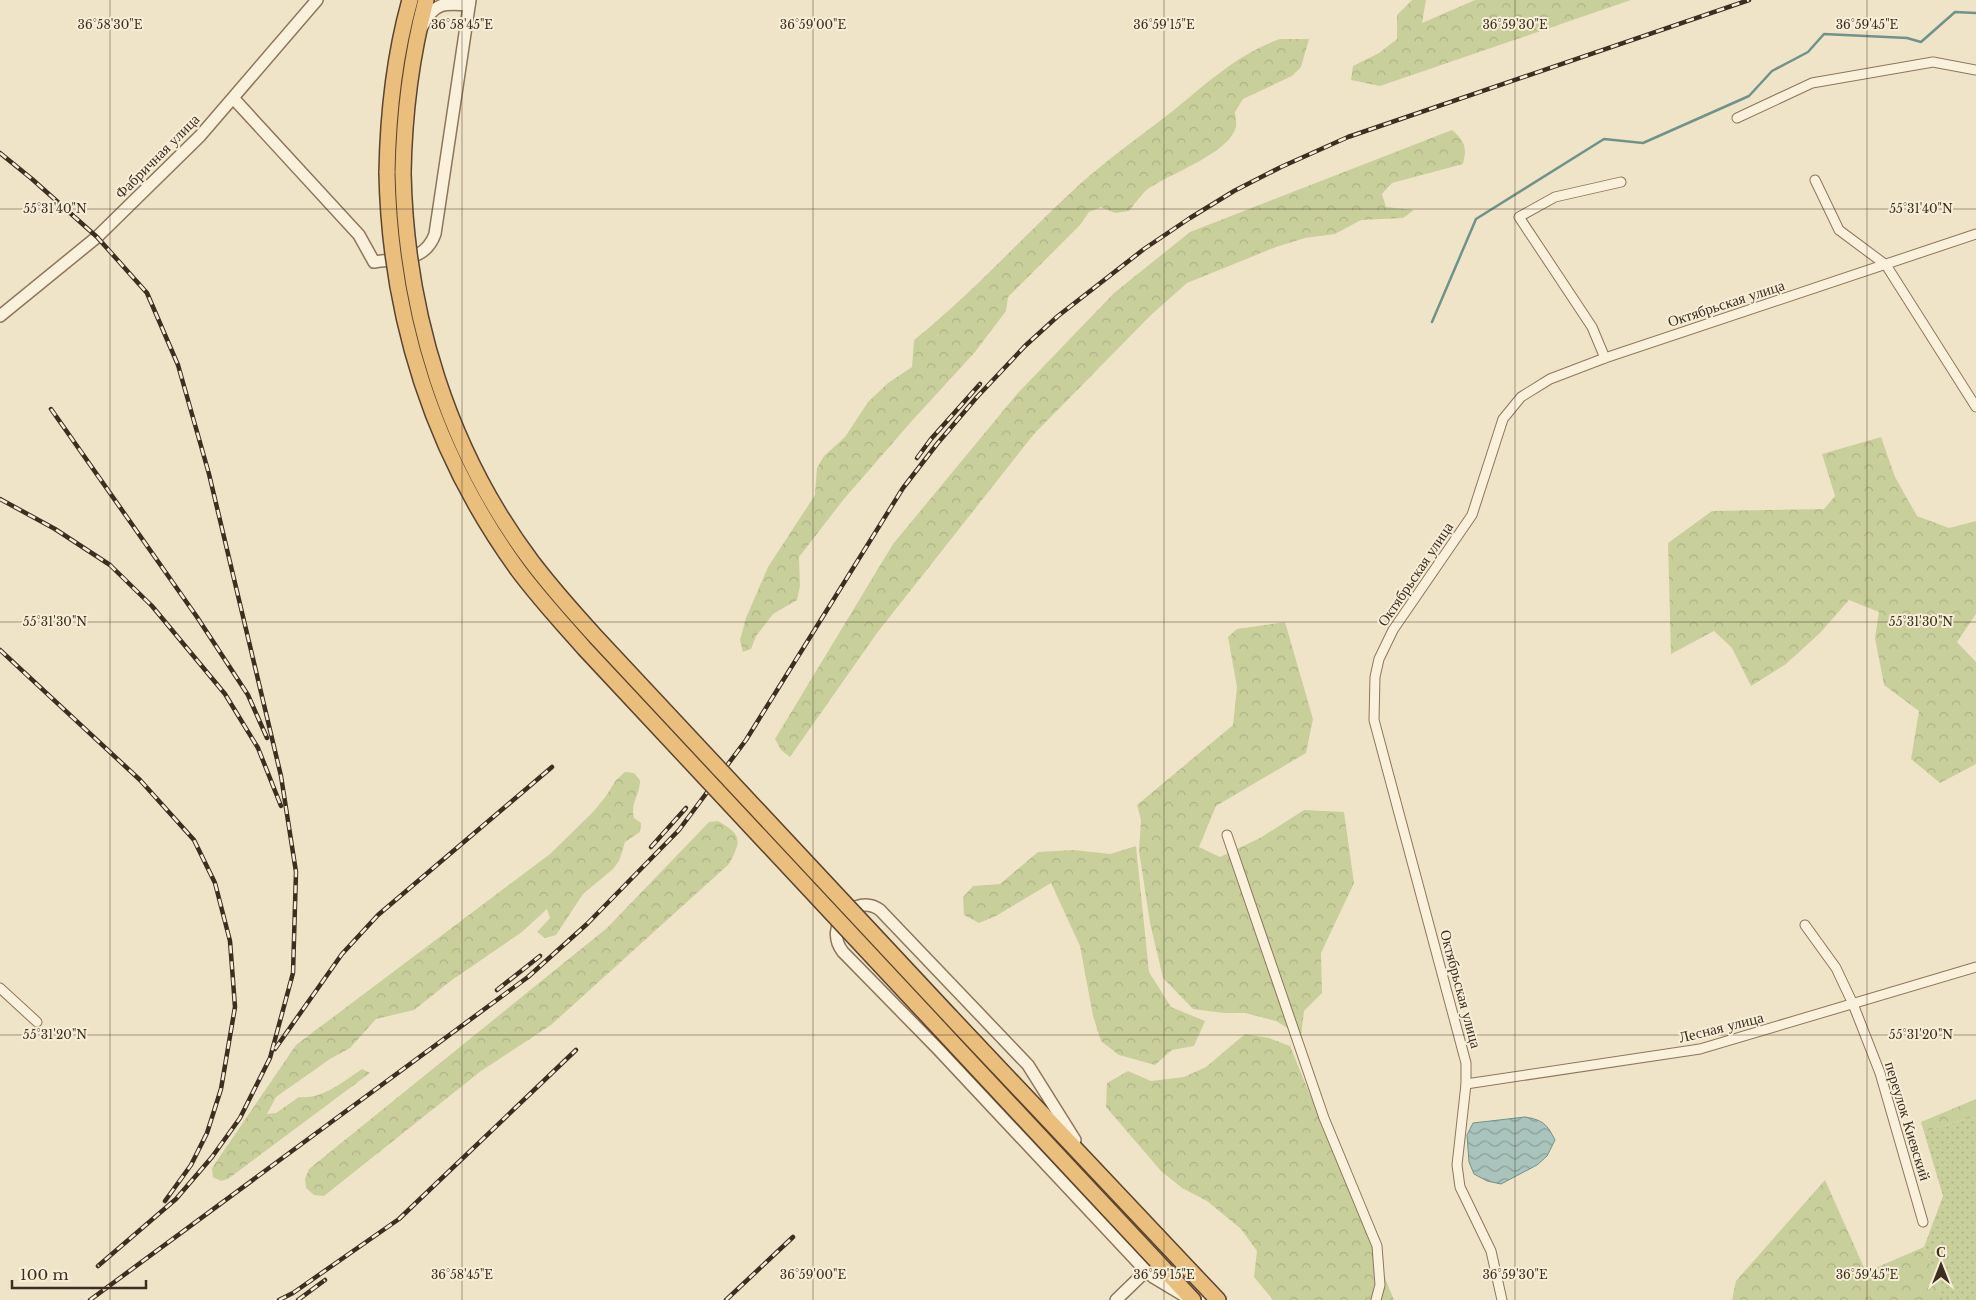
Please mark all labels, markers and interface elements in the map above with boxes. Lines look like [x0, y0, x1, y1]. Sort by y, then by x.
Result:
text: 36°58'30"E [78, 17, 143, 32]
text: 36°58'45"E [431, 17, 493, 32]
text: 36°59'00"E [780, 17, 846, 32]
text: 36°59'15"E [1133, 17, 1195, 32]
text: 36°59'30"E [1482, 17, 1548, 32]
text: 36°59'45"E [1836, 17, 1899, 32]
street label: Фабричная улица [111, 109, 204, 202]
text: 55°31'40"N [23, 201, 87, 216]
text: 55°31'40"N [1889, 201, 1953, 216]
street label: Октябрьская улица [1665, 275, 1787, 331]
street label: Октябрьская улица [1373, 518, 1457, 630]
text: 55°31'30"N [23, 614, 87, 629]
text: 55°31'30"N [1889, 614, 1953, 629]
street label: Октябрьская улица [1436, 928, 1486, 1051]
street label: Лесная улица [1677, 1007, 1766, 1047]
text: 55°31'20"N [23, 1027, 87, 1042]
text: 55°31'20"N [1889, 1027, 1953, 1042]
street label: переулок Киевский [1881, 1059, 1935, 1183]
north arrow [1916, 1240, 1966, 1290]
text: С [1936, 1243, 1946, 1261]
scale bar [12, 1258, 146, 1290]
text: 100 m [20, 1265, 69, 1284]
text: 36°58'45"E [431, 1267, 493, 1282]
text: 36°59'00"E [780, 1267, 846, 1282]
text: 36°59'15"E [1133, 1267, 1195, 1282]
text: 36°59'30"E [1482, 1267, 1548, 1282]
text: 36°59'45"E [1836, 1267, 1899, 1282]

